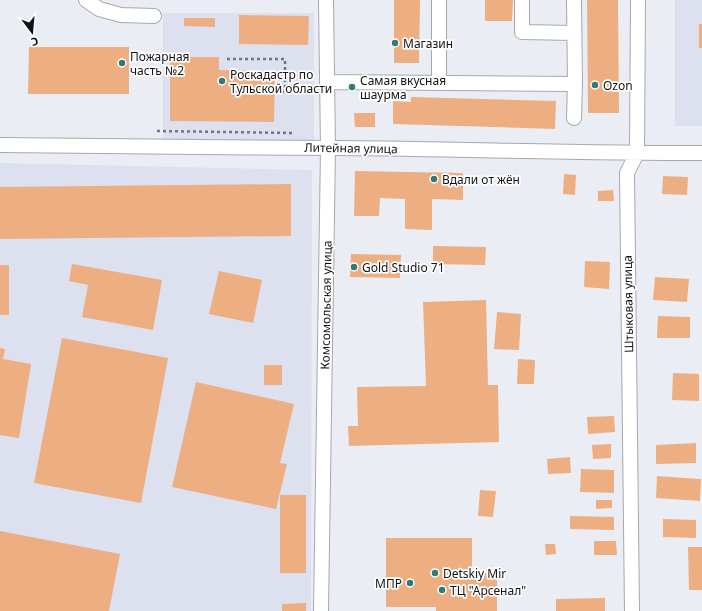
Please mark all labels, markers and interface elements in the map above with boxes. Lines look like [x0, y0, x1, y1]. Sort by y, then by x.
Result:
north arrow [12, 12, 52, 52]
text: С [29, 34, 40, 50]
place label: Магазин [403, 35, 453, 52]
marker: Магазин [390, 38, 400, 48]
place label: Пожарная часть №2 [130, 48, 190, 79]
marker: Пожарная часть №2 [117, 58, 127, 68]
place label: Роскадастр по Тульской области [230, 66, 332, 97]
place label: Самая вкусная шаурма [360, 72, 446, 103]
marker: Роскадастр по Тульской области [217, 76, 227, 86]
place label: Ozon [603, 77, 633, 94]
marker: Ozon [590, 80, 600, 90]
marker: Самая вкусная шаурма [347, 82, 357, 92]
street label: Литейная улица [304, 139, 398, 157]
place label: Вдали от жён [442, 171, 520, 188]
marker: Вдали от жён [429, 174, 439, 184]
street label: Комсомольская улица [316, 240, 336, 370]
street label: Штыковая улица [619, 255, 637, 353]
place label: Gold Studio 71 [362, 259, 445, 276]
marker: Gold Studio 71 [349, 262, 359, 272]
place label: Detskiy Mir [443, 565, 506, 582]
marker: Detskiy Mir [430, 568, 440, 578]
place label: МПР [375, 575, 402, 592]
marker: МПР [405, 578, 415, 588]
place label: ТЦ "Арсенал" [450, 582, 526, 599]
marker: ТЦ "Арсенал" [437, 585, 447, 595]

